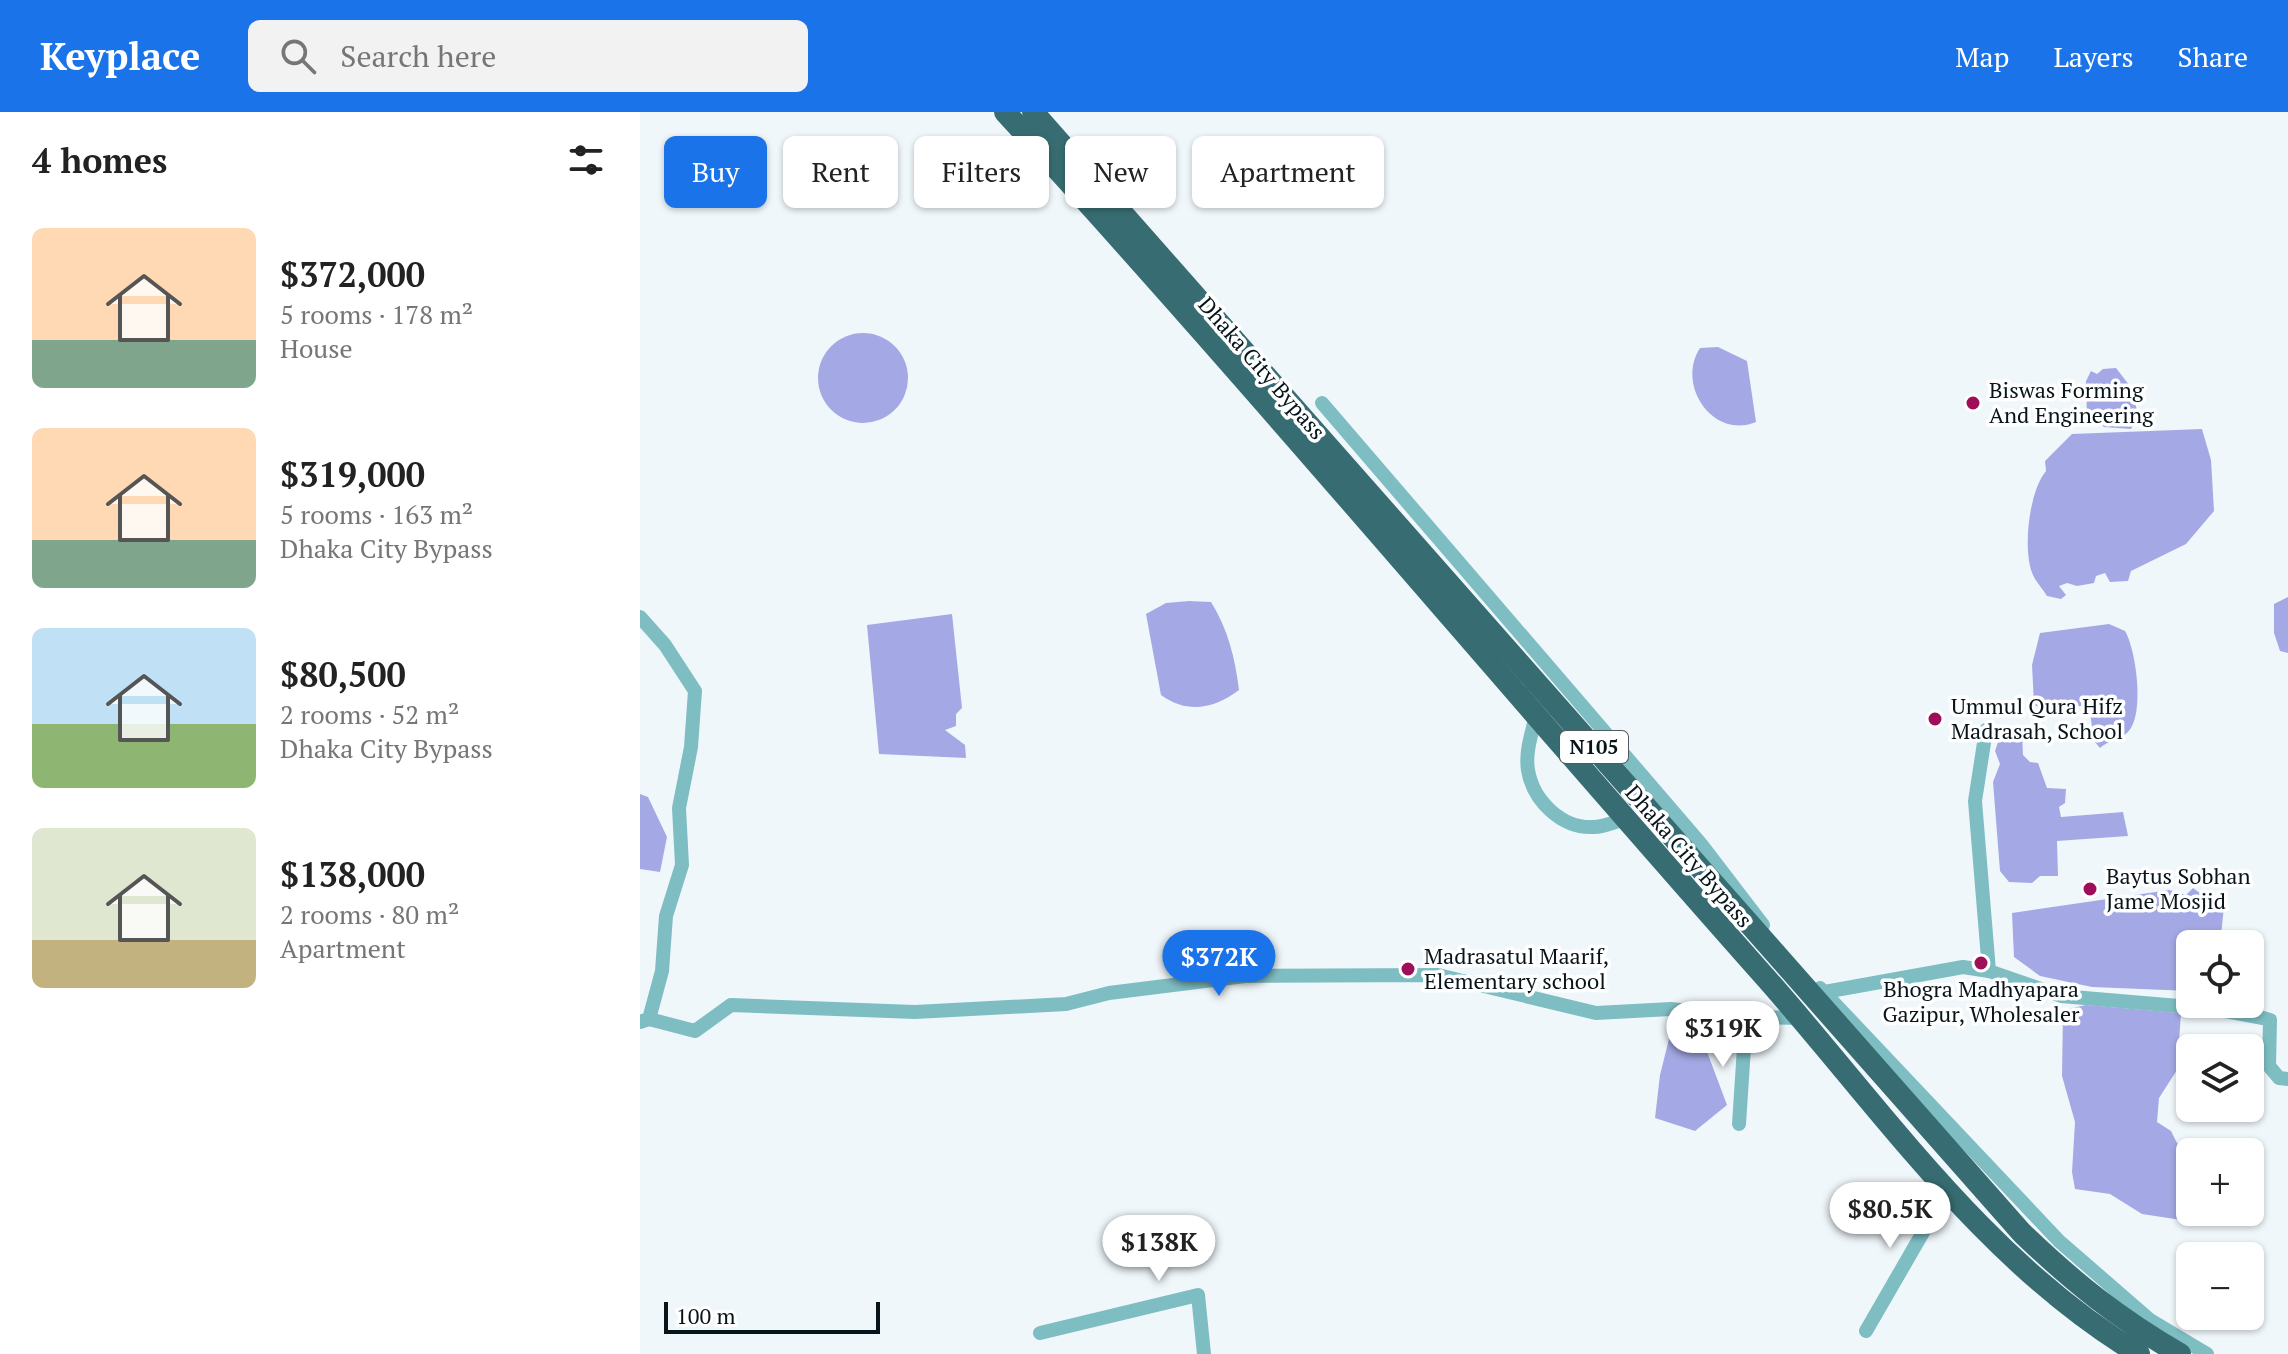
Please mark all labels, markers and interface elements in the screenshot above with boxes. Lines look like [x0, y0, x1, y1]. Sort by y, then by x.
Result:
search box [248, 20, 808, 92]
text: Keyplace [40, 31, 200, 81]
icon: search [276, 34, 320, 78]
text: Search here [340, 36, 496, 76]
text: Map [1955, 38, 2009, 75]
text: Layers [2053, 38, 2134, 75]
text: Share [2178, 38, 2248, 75]
chip: Buy [664, 136, 767, 208]
chip: Rent [783, 136, 898, 208]
chip: Filters [914, 136, 1049, 208]
chip: New [1065, 136, 1176, 208]
chip: Apartment [1192, 136, 1384, 208]
text: 4 homes [32, 138, 167, 183]
icon: filters [564, 138, 608, 182]
text: $372,000 [280, 252, 425, 297]
icon: home [96, 260, 192, 356]
street label: Dhaka City Bypass [1192, 290, 1332, 445]
text: 5 rooms · 178 m² [280, 297, 473, 331]
text: House [280, 331, 353, 365]
place label: Biswas Forming And Engineering [1989, 375, 2154, 429]
marker: Biswas Forming And Engineering [1964, 394, 1982, 412]
text: $319,000 [280, 452, 425, 497]
icon: home [96, 460, 192, 556]
text: 5 rooms · 163 m² [280, 497, 473, 531]
text: Dhaka City Bypass [280, 531, 493, 565]
text: $80,500 [280, 652, 406, 697]
icon: home [96, 660, 192, 756]
place label: Ummul Qura Hifz Madrasah, School [1951, 691, 2123, 745]
text: 2 rooms · 52 m² [280, 697, 459, 731]
marker: Ummul Qura Hifz Madrasah, School [1926, 710, 1944, 728]
text: Dhaka City Bypass [280, 731, 493, 765]
road number: N105 [1560, 731, 1628, 763]
street label: Dhaka City Bypass [1619, 778, 1759, 933]
text: $138,000 [280, 852, 425, 897]
icon: home [96, 860, 192, 956]
place label: Baytus Sobhan Jame Mosjid [2106, 861, 2250, 915]
marker: Baytus Sobhan Jame Mosjid [2081, 880, 2099, 898]
text: 2 rooms · 80 m² [280, 897, 459, 931]
pin: $372K [1163, 930, 1275, 998]
map controls [2176, 930, 2264, 1330]
button: locate [2176, 930, 2264, 1018]
text: Apartment [280, 931, 406, 965]
text: $372K [1180, 939, 1258, 973]
place label: Madrasatul Maarif, Elementary school [1424, 941, 1609, 995]
marker: Bhogra Madhyapara Gazipur, Wholesaler [1972, 954, 1990, 972]
marker: Madrasatul Maarif, Elementary school [1399, 960, 1417, 978]
place label: Bhogra Madhyapara Gazipur, Wholesaler [1882, 974, 2080, 1028]
pin: $319K [1667, 1001, 1779, 1069]
text: $319K [1684, 1010, 1762, 1044]
button: layers [2176, 1034, 2264, 1122]
button: + [2176, 1138, 2264, 1226]
pin: $80.5K [1825, 1182, 1955, 1250]
text: $80.5K [1848, 1191, 1932, 1225]
pin: $138K [1103, 1215, 1215, 1283]
text: $138K [1120, 1224, 1198, 1258]
button: − [2176, 1242, 2264, 1330]
scale bar [664, 1298, 880, 1334]
text: 100 m [676, 1301, 736, 1330]

